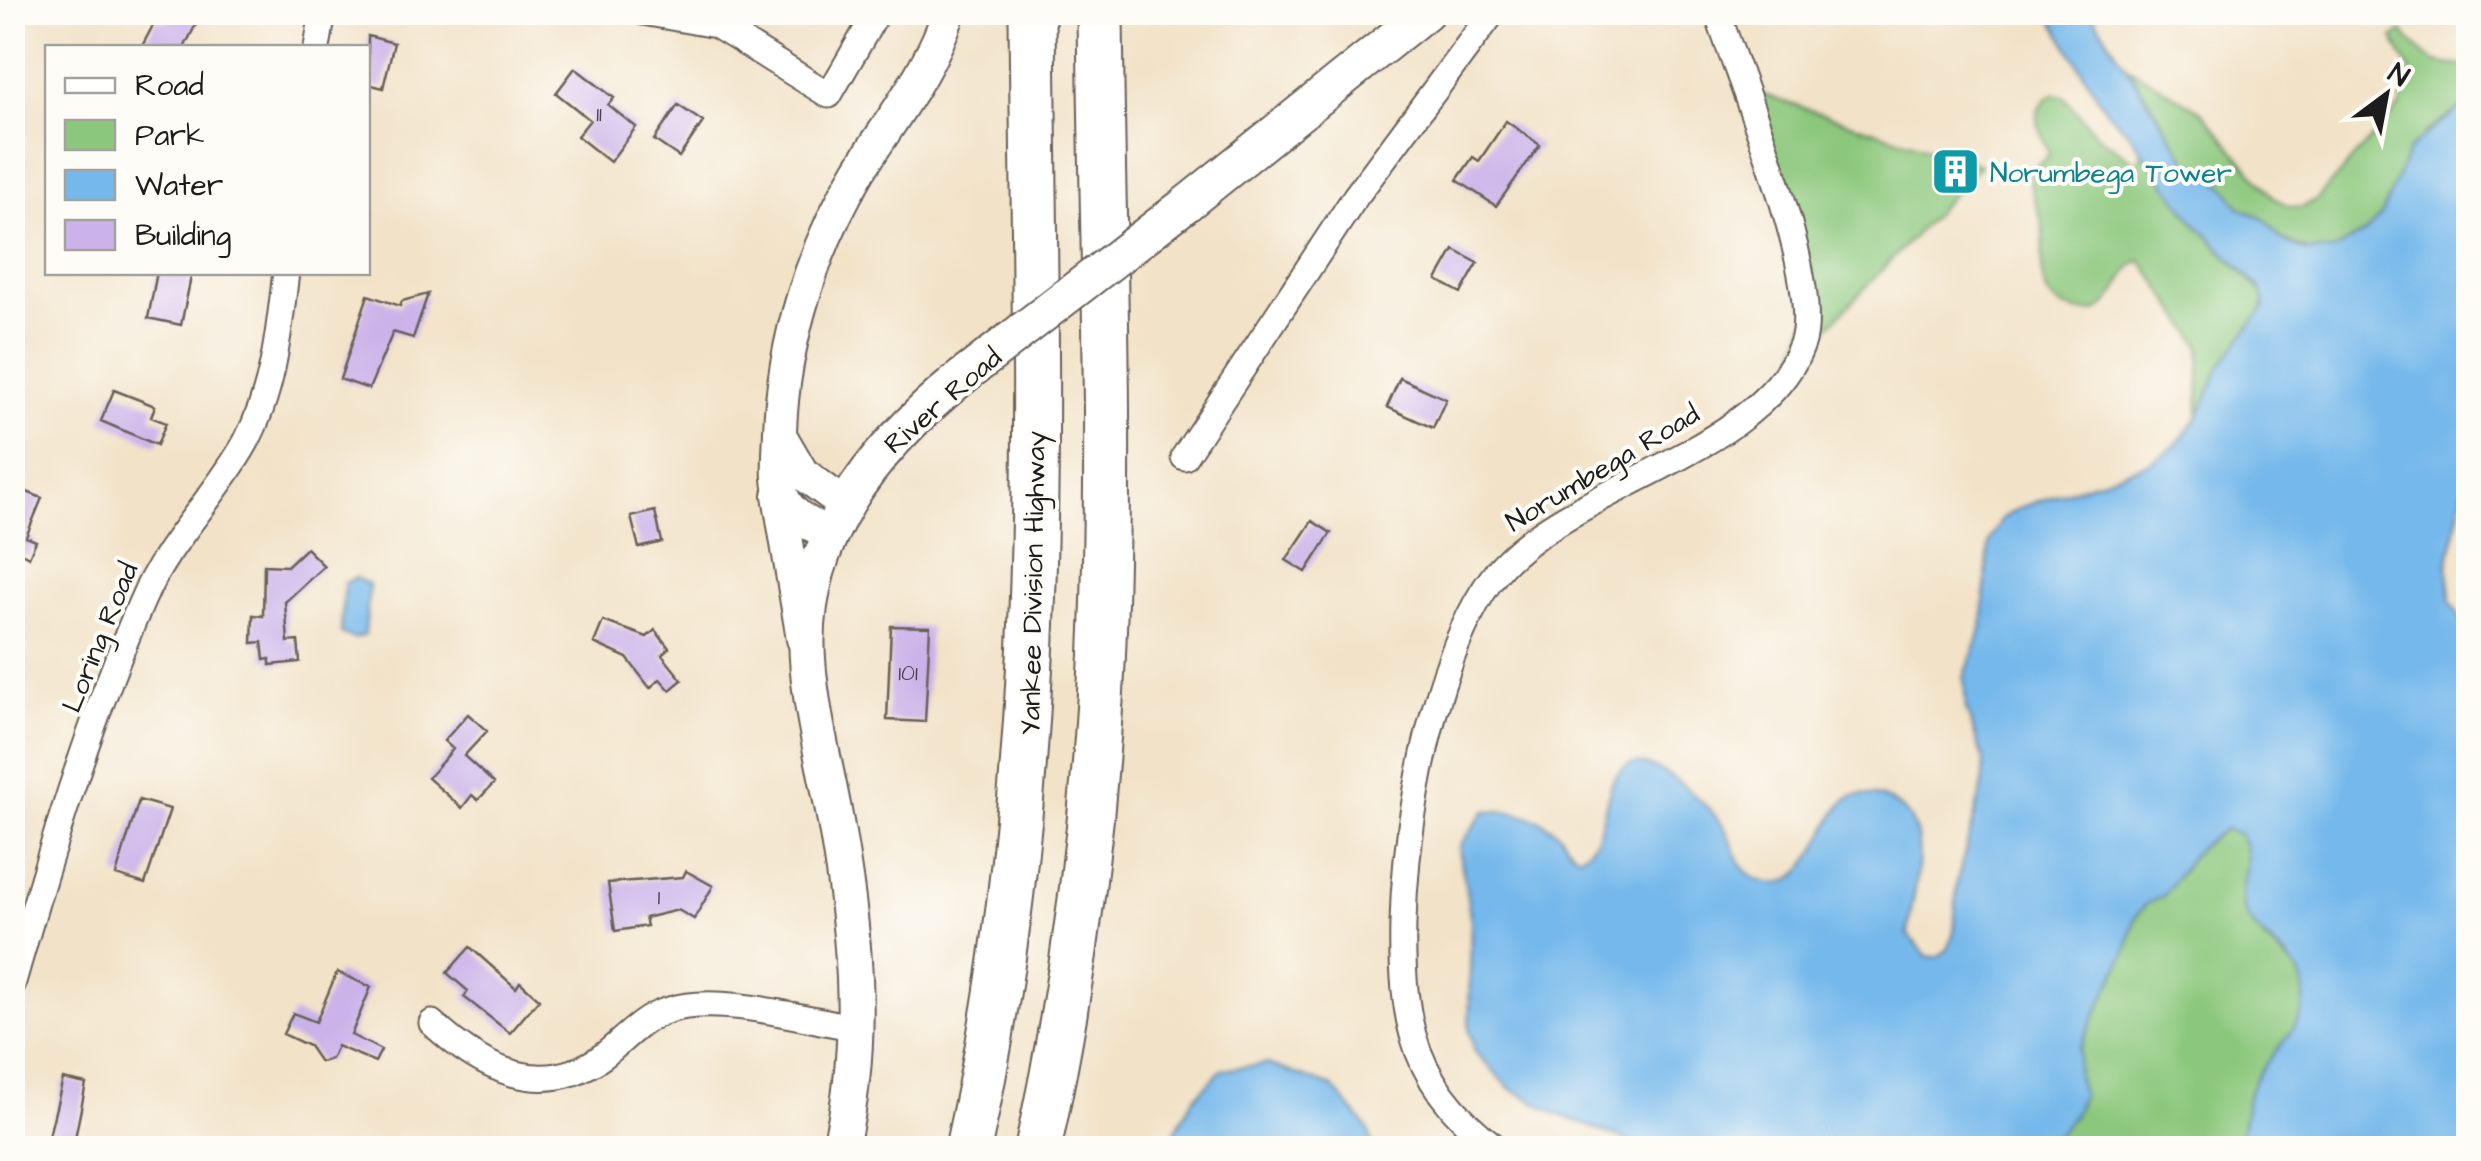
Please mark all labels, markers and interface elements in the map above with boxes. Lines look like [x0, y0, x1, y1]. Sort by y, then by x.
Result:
legend [45, 45, 370, 275]
north arrow [2336, 45, 2436, 145]
text: N [2381, 54, 2417, 96]
text: Road [135, 65, 204, 107]
house number: 11 [596, 99, 602, 130]
text: Park [135, 115, 204, 157]
building icon: Norumbega Tower [1929, 146, 1981, 198]
place label: Norumbega Tower [1990, 154, 2232, 194]
text: Water [135, 165, 223, 207]
text: Building [135, 215, 231, 258]
street label: River Road [876, 339, 1010, 463]
street label: Norumbega Road [1499, 395, 1708, 542]
street label: Yankee Division Highway [1011, 431, 1058, 735]
street label: Loring Road [53, 557, 149, 719]
house number: 101 [898, 658, 918, 689]
house number: 1 [658, 882, 661, 913]

